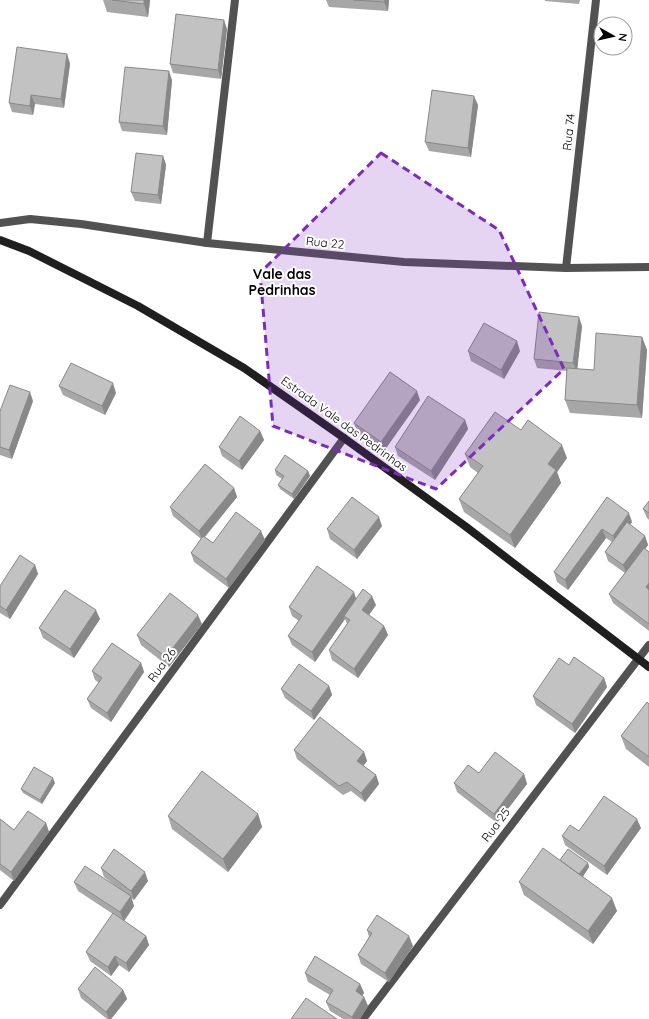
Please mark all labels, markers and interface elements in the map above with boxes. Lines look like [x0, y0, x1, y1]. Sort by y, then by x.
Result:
north arrow [593, 16, 633, 56]
text: N [615, 32, 630, 42]
street label: Rua 74 [559, 113, 578, 151]
street label: Rua 22 [305, 233, 345, 252]
district label: Vale das Pedrinhas [249, 265, 316, 299]
street label: Estrada Vale das Pedrinhas [278, 373, 411, 475]
street label: Rua 26 [144, 644, 179, 685]
street label: Rua 25 [478, 805, 513, 845]

